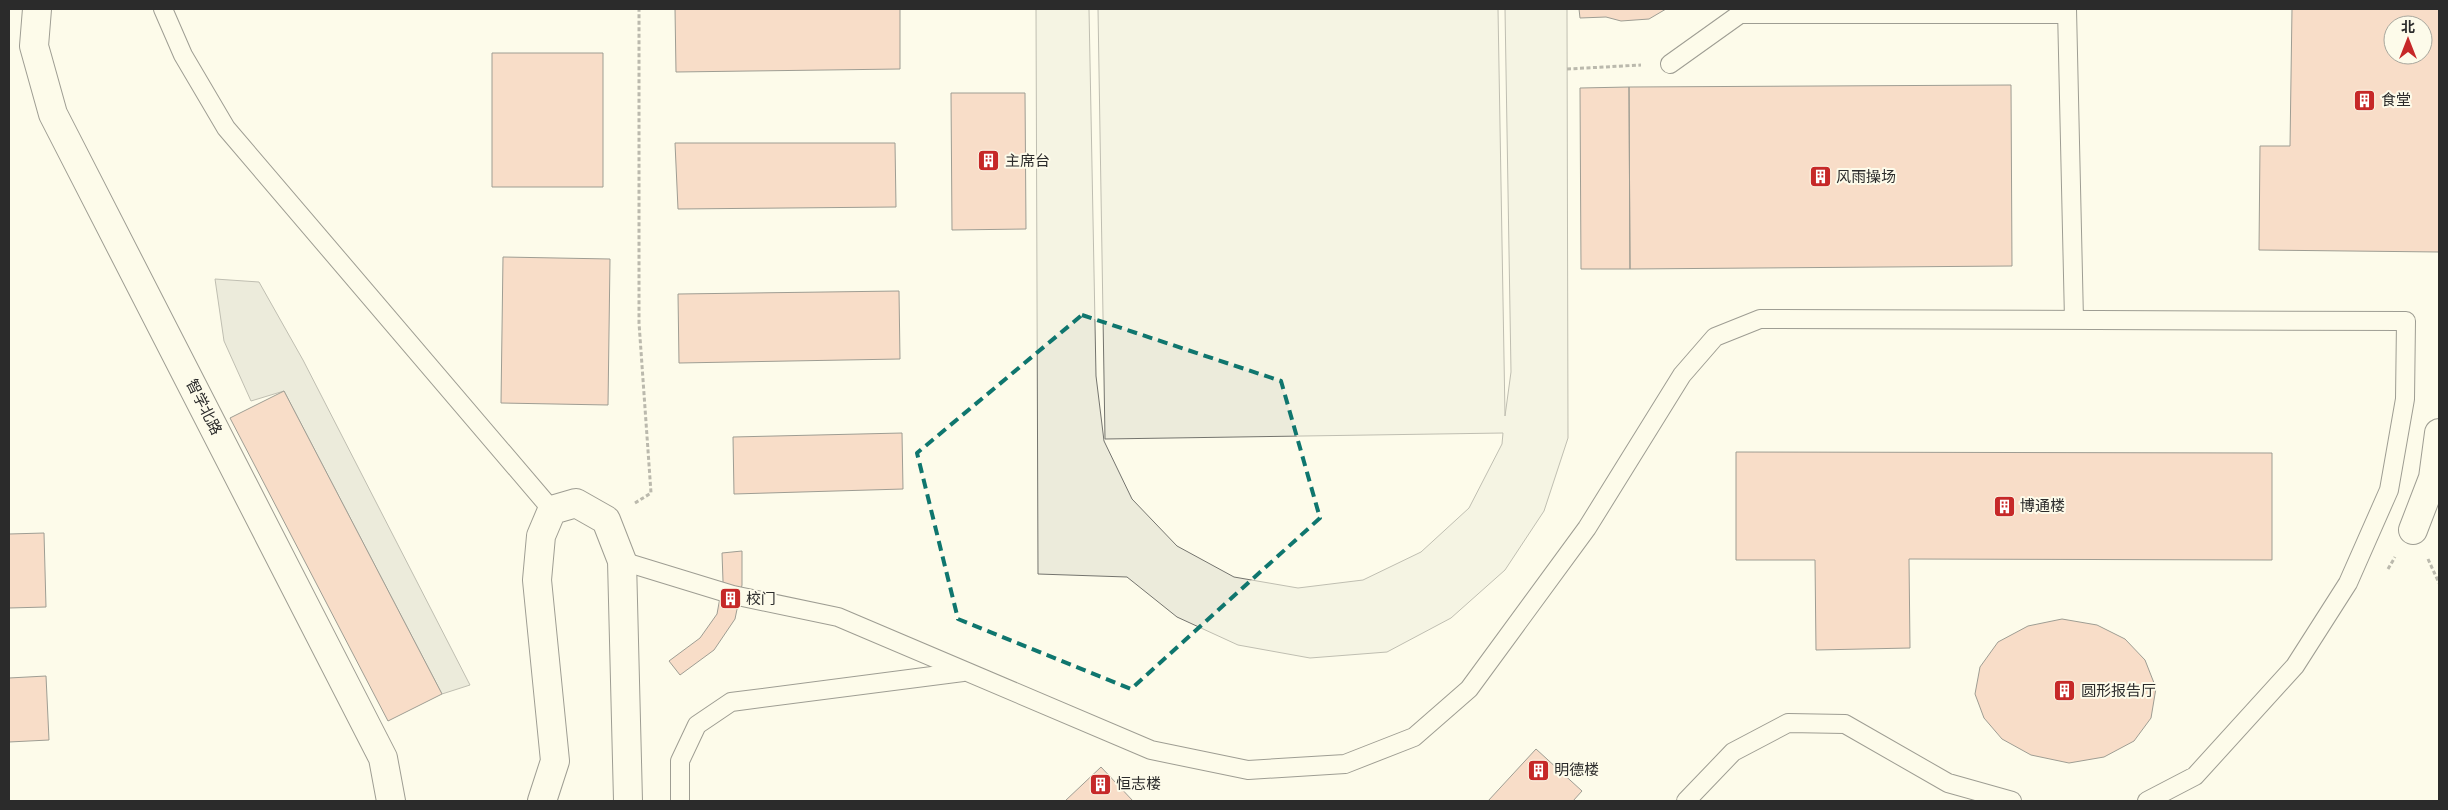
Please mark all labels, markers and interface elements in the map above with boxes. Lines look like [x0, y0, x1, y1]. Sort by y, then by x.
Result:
north arrow [2383, 15, 2433, 65]
text: 北 [2401, 18, 2415, 35]
building icon: 食堂 [2353, 88, 2377, 112]
place label: 食堂 [2381, 90, 2411, 108]
building icon: 主席台 [977, 149, 1001, 173]
place label: 主席台 [1005, 151, 1050, 169]
building icon: 风雨操场 [1808, 165, 1832, 189]
place label: 风雨操场 [1836, 167, 1896, 185]
street label: 智学北路 [183, 376, 227, 437]
building icon: 博通楼 [1992, 494, 2016, 518]
place label: 博通楼 [2020, 496, 2065, 514]
building icon: 校门 [718, 587, 742, 611]
place label: 校门 [746, 589, 776, 607]
building icon: 圆形报告厅 [2053, 679, 2077, 703]
place label: 圆形报告厅 [2081, 681, 2156, 699]
building icon: 明德楼 [1526, 758, 1550, 782]
place label: 明德楼 [1554, 760, 1599, 778]
building icon: 恒志楼 [1088, 772, 1112, 796]
place label: 恒志楼 [1116, 774, 1161, 792]

